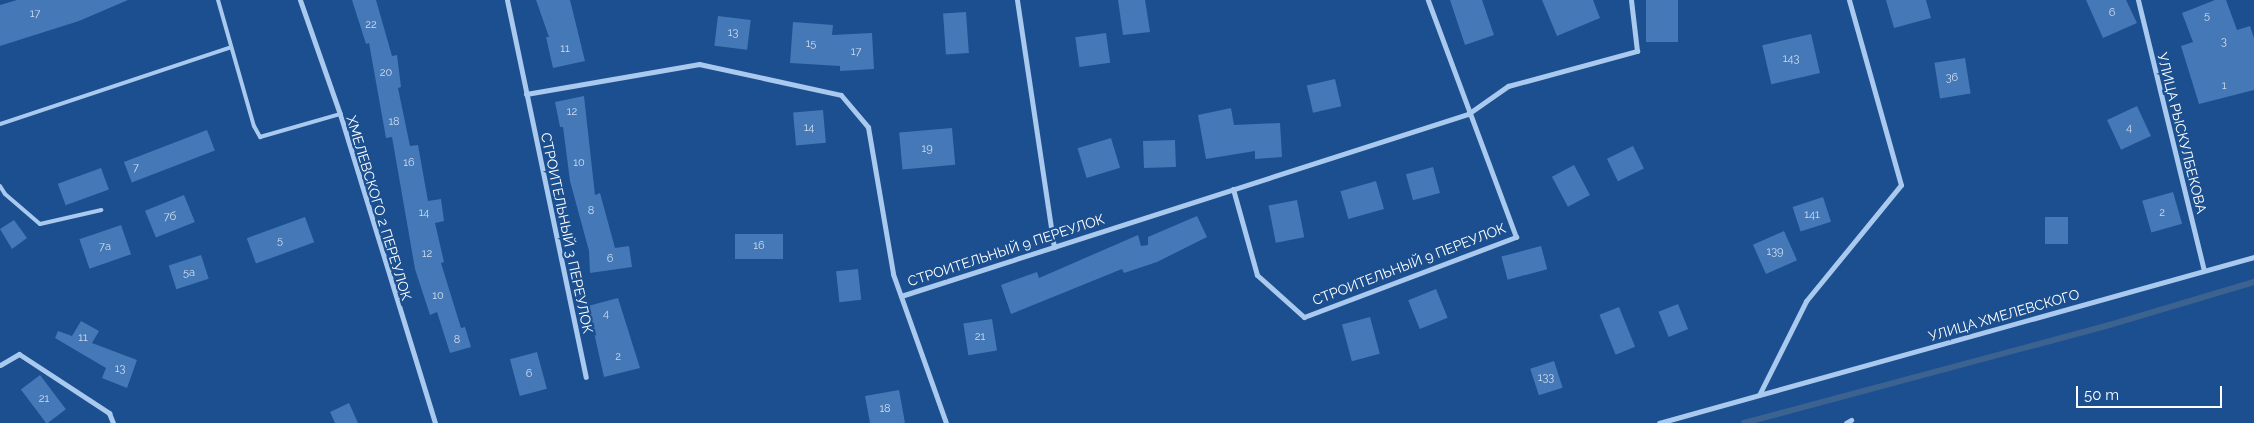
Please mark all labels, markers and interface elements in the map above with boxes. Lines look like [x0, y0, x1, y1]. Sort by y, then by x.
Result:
house number: 6 [2109, 6, 2115, 20]
house number: 17 [30, 7, 40, 21]
house number: 5 [2204, 9, 2210, 23]
house number: 22 [365, 18, 377, 32]
house number: 13 [728, 26, 738, 40]
house number: 3 [2221, 35, 2227, 49]
house number: 15 [806, 37, 816, 51]
house number: 11 [560, 42, 570, 56]
house number: 17 [851, 45, 861, 59]
street label: УЛИЦА РЫСКУЛБЕКОВА [2154, 51, 2210, 215]
house number: 143 [1783, 52, 1799, 66]
house number: 20 [380, 66, 392, 80]
house number: 36 [1946, 71, 1958, 85]
house number: 1 [2222, 79, 2226, 93]
house number: 12 [567, 105, 577, 119]
street label: ХМЕЛЕВСКОГО 2 ПЕРЕУЛОК [343, 114, 415, 302]
house number: 18 [388, 115, 400, 129]
house number: 14 [804, 121, 814, 135]
house number: 4 [2126, 121, 2132, 135]
street label: СТРОИТЕЛЬНЫЙ 3 ПЕРЕУЛОК [537, 131, 597, 335]
house number: 19 [921, 142, 933, 156]
house number: 16 [403, 156, 415, 170]
house number: 10 [573, 156, 585, 170]
house number: 7 [133, 161, 139, 175]
house number: 8 [588, 204, 594, 218]
house number: 14 [419, 206, 429, 220]
house number: 2 [2159, 206, 2165, 220]
house number: 141 [1804, 208, 1820, 222]
house number: 7б [164, 210, 176, 224]
street label: СТРОИТЕЛЬНЫЙ 9 ПЕРЕУЛОК [905, 210, 1107, 290]
street label: СТРОИТЕЛЬНЫЙ 9 ПЕРЕУЛОК [1310, 219, 1508, 309]
house number: 5 [277, 234, 283, 248]
house number: 16 [753, 239, 765, 253]
house number: 7а [99, 240, 111, 254]
house number: 139 [1766, 245, 1784, 259]
house number: 12 [422, 247, 432, 261]
house number: 6 [607, 252, 613, 266]
house number: 5а [183, 266, 195, 280]
street label: УЛИЦА ХМЕЛЕВСКОГО [1926, 285, 2082, 345]
house number: 10 [432, 289, 444, 303]
house number: 4 [603, 307, 609, 321]
house number: 21 [975, 330, 985, 344]
house number: 11 [78, 331, 88, 345]
house number: 8 [454, 333, 460, 347]
house number: 2 [615, 350, 621, 364]
house number: 13 [115, 362, 125, 376]
house number: 6 [526, 367, 532, 381]
house number: 133 [1538, 371, 1554, 385]
scale bar [2079, 376, 2225, 408]
text: 50 m [2084, 386, 2119, 404]
house number: 21 [39, 392, 49, 406]
house number: 18 [879, 402, 891, 416]

